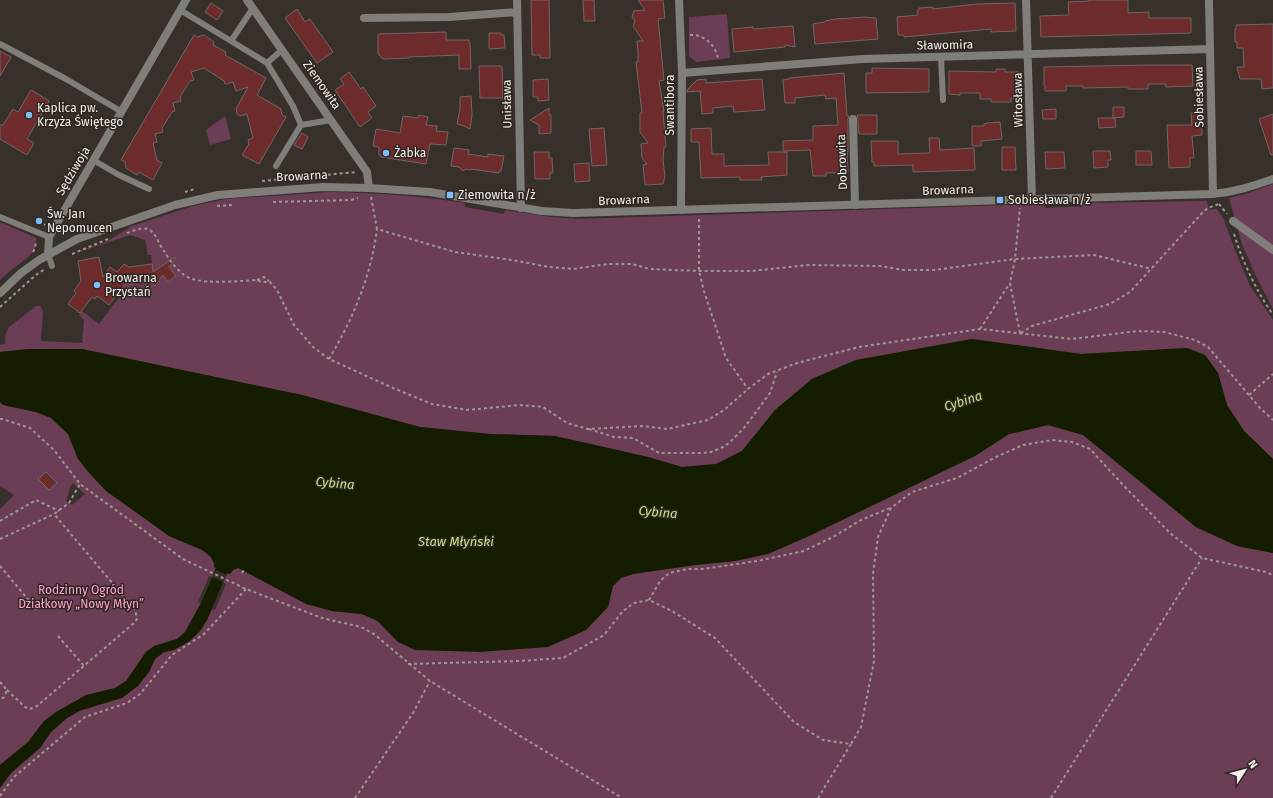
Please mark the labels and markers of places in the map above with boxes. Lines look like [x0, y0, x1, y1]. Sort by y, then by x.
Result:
place label: Kaplica pw. Krzyża Świętego [37, 101, 123, 129]
marker: Kaplica pw. Krzyża Świętego [24, 110, 34, 120]
place label: Żabka [394, 145, 426, 160]
marker: Żabka [381, 148, 391, 158]
place label: Ziemowita n/ż [458, 188, 536, 202]
marker: Ziemowita n/ż [445, 190, 455, 200]
place label: Sobiesława n/ż [1008, 193, 1091, 207]
marker: Sobiesława n/ż [995, 195, 1005, 205]
place label: Św. Jan Nepomucen [47, 206, 112, 235]
marker: Św. Jan Nepomucen [34, 216, 44, 226]
place label: Browarna Przystań [105, 271, 157, 299]
marker: Browarna Przystań [92, 280, 102, 290]

